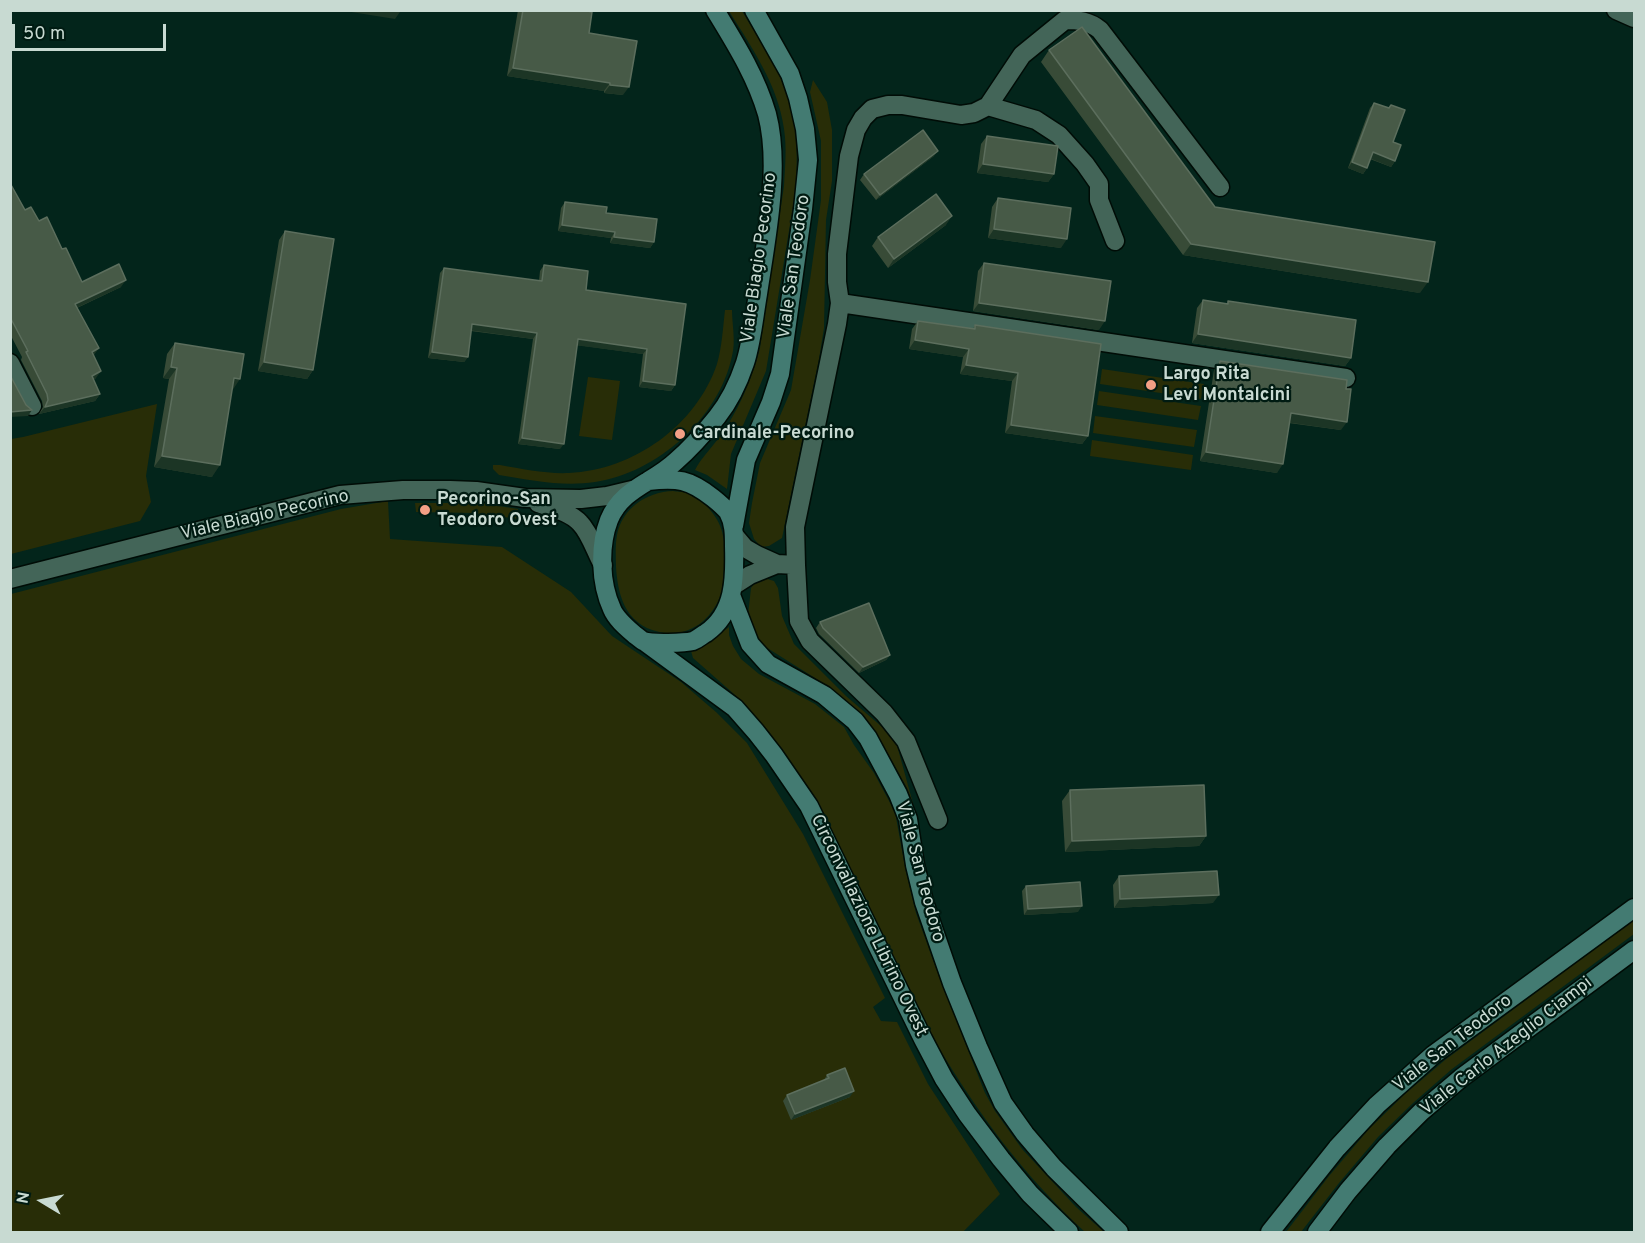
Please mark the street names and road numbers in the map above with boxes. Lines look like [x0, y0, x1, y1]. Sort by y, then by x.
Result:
street label: Viale Biagio Pecorino [737, 171, 783, 345]
street label: Viale San Teodoro [774, 194, 816, 340]
street label: Viale Biagio Pecorino [179, 486, 351, 546]
street label: Viale San Teodoro [890, 799, 948, 945]
street label: Circonvallazione Librino Ovest [805, 811, 931, 1041]
street label: Viale Carlo Azeglio Ciampi [1417, 973, 1597, 1121]
street label: Viale San Teodoro [1389, 991, 1517, 1097]

